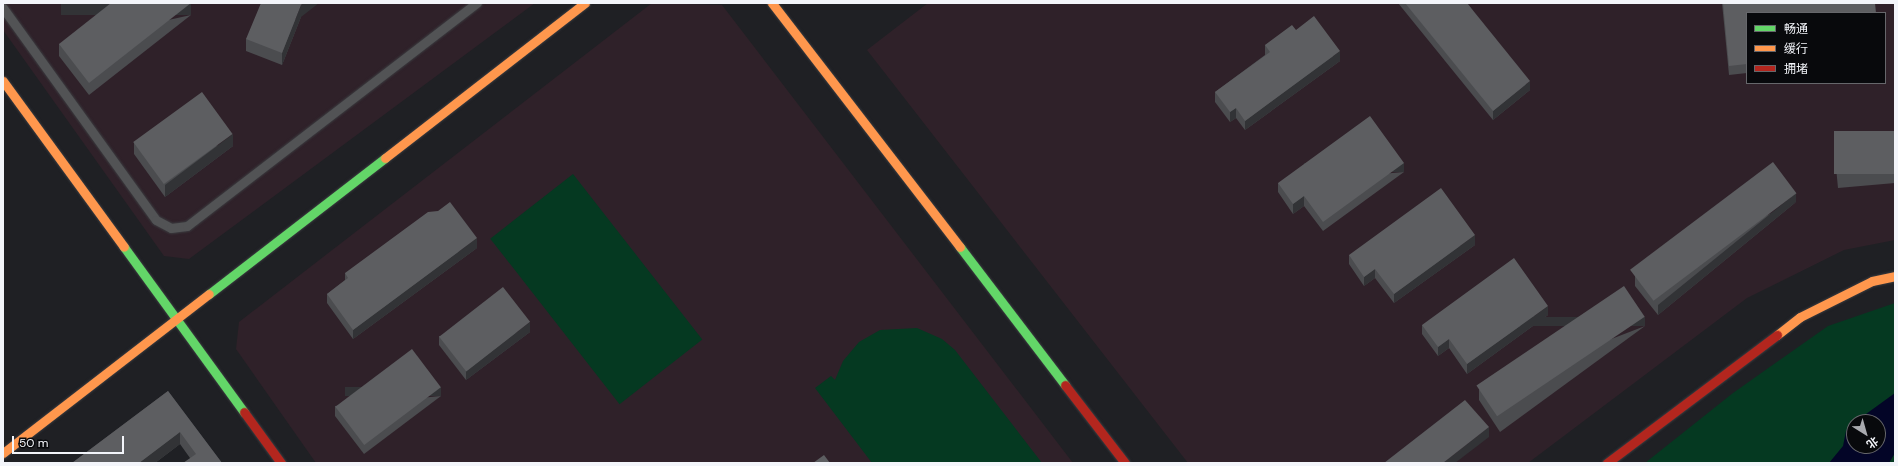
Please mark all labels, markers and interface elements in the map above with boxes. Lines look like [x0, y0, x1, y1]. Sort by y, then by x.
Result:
legend [1746, 12, 1886, 84]
text: 畅通 [1784, 21, 1808, 37]
text: 缓行 [1784, 41, 1808, 57]
text: 拥堵 [1784, 61, 1808, 77]
north arrow [1846, 414, 1886, 454]
scale bar [14, 428, 126, 454]
text: 北 [1864, 434, 1881, 452]
text: 50 m [19, 435, 48, 451]

